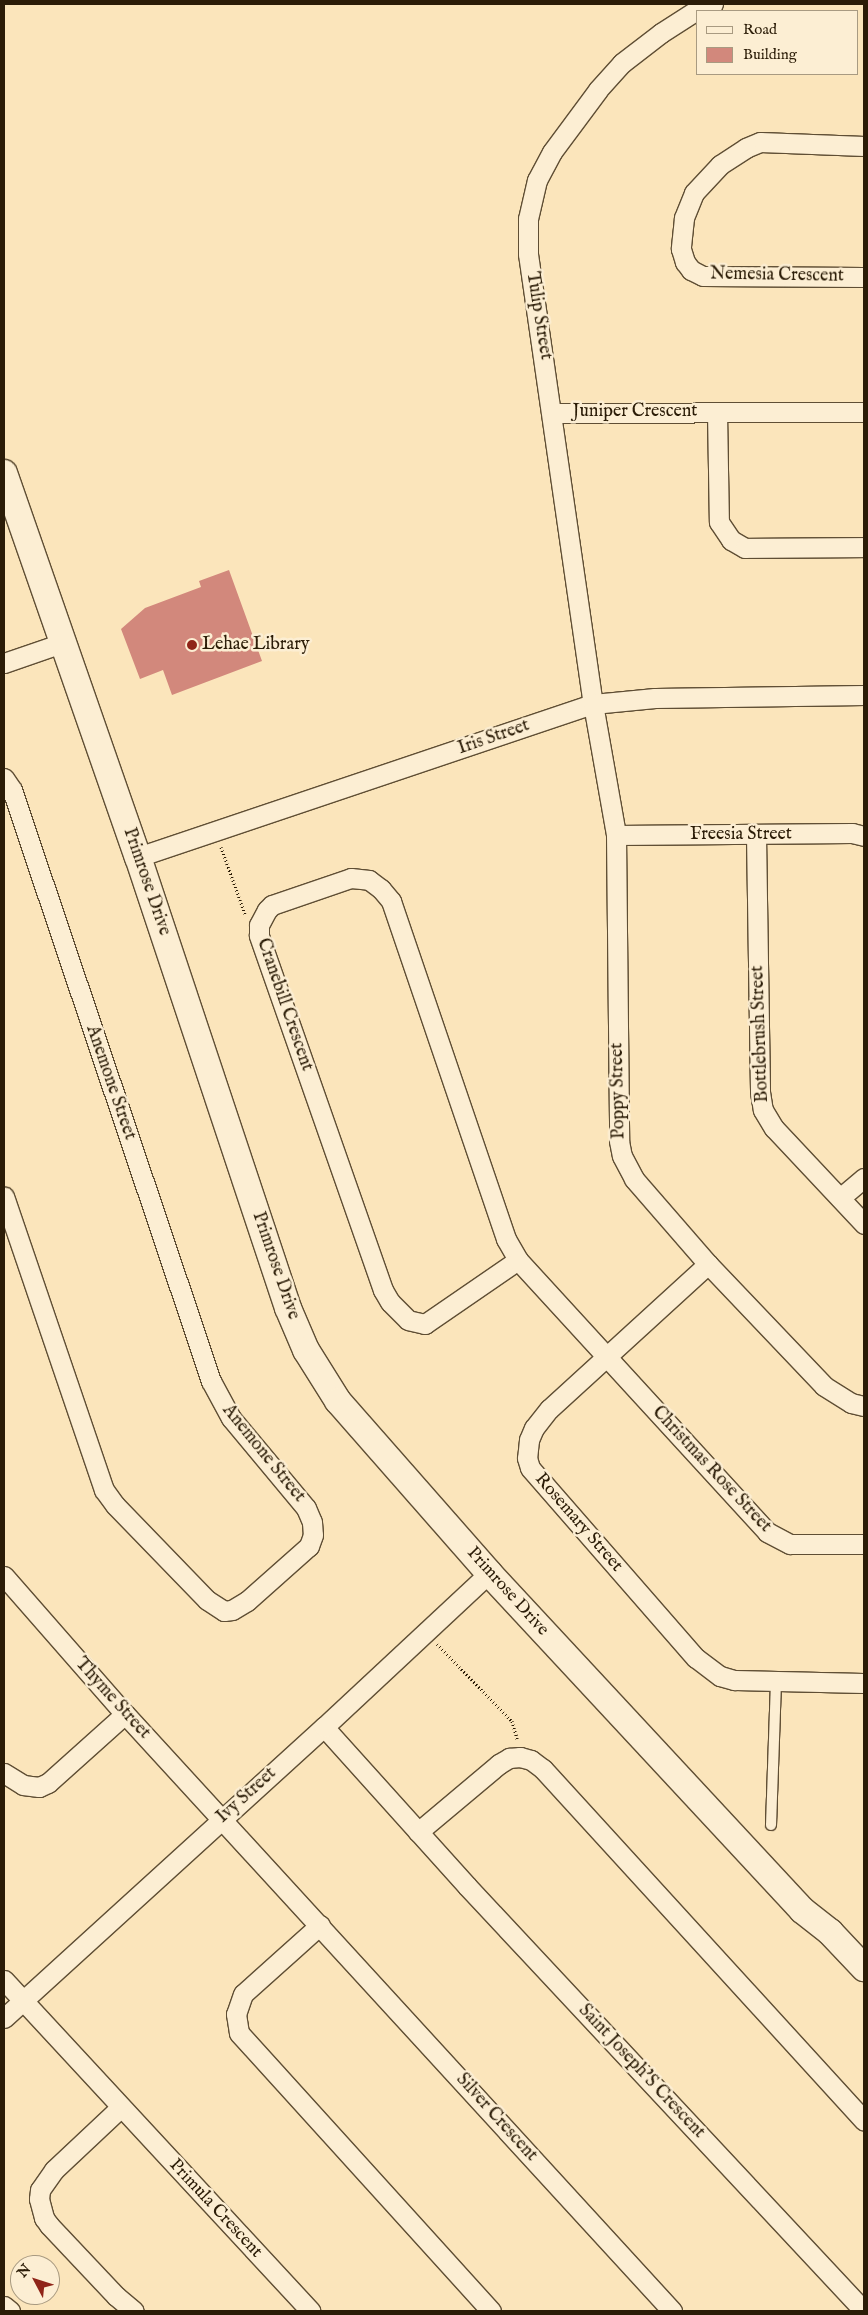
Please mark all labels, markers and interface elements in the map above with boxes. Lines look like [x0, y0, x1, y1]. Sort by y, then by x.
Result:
legend [696, 10, 858, 75]
text: Road [743, 20, 777, 39]
text: Building [743, 45, 797, 64]
street label: Nemesia Crescent [710, 264, 844, 288]
street label: Tulip Street [520, 270, 556, 362]
street label: Juniper Crescent [573, 401, 697, 423]
place label: Lehae Library [202, 634, 310, 656]
marker: Lehae Library [186, 639, 198, 651]
street label: Iris Street [455, 716, 533, 760]
street label: Freesia Street [690, 824, 792, 846]
street label: Primrose Drive [117, 825, 175, 939]
street label: Cranebill Crescent [251, 936, 317, 1074]
street label: Bottlebrush Street [748, 965, 774, 1103]
street label: Anemone Street [80, 1023, 140, 1143]
street label: Poppy Street [607, 1043, 631, 1139]
street label: Primrose Drive [246, 1209, 304, 1323]
street label: Anemone Street [217, 1401, 309, 1507]
street label: Christmas Rose Street [647, 1402, 775, 1538]
street label: Rosemary Street [529, 1469, 627, 1577]
street label: Primrose Drive [461, 1543, 553, 1641]
street label: Thyme Street [70, 1654, 154, 1744]
street label: Ivy Street [213, 1764, 281, 1828]
street label: Saint Joseph'S Crescent [573, 2000, 709, 2144]
street label: Silver Crescent [451, 2069, 541, 2167]
street label: Primula Crescent [164, 2155, 266, 2263]
north arrow [10, 2255, 60, 2305]
text: N [13, 2261, 35, 2281]

